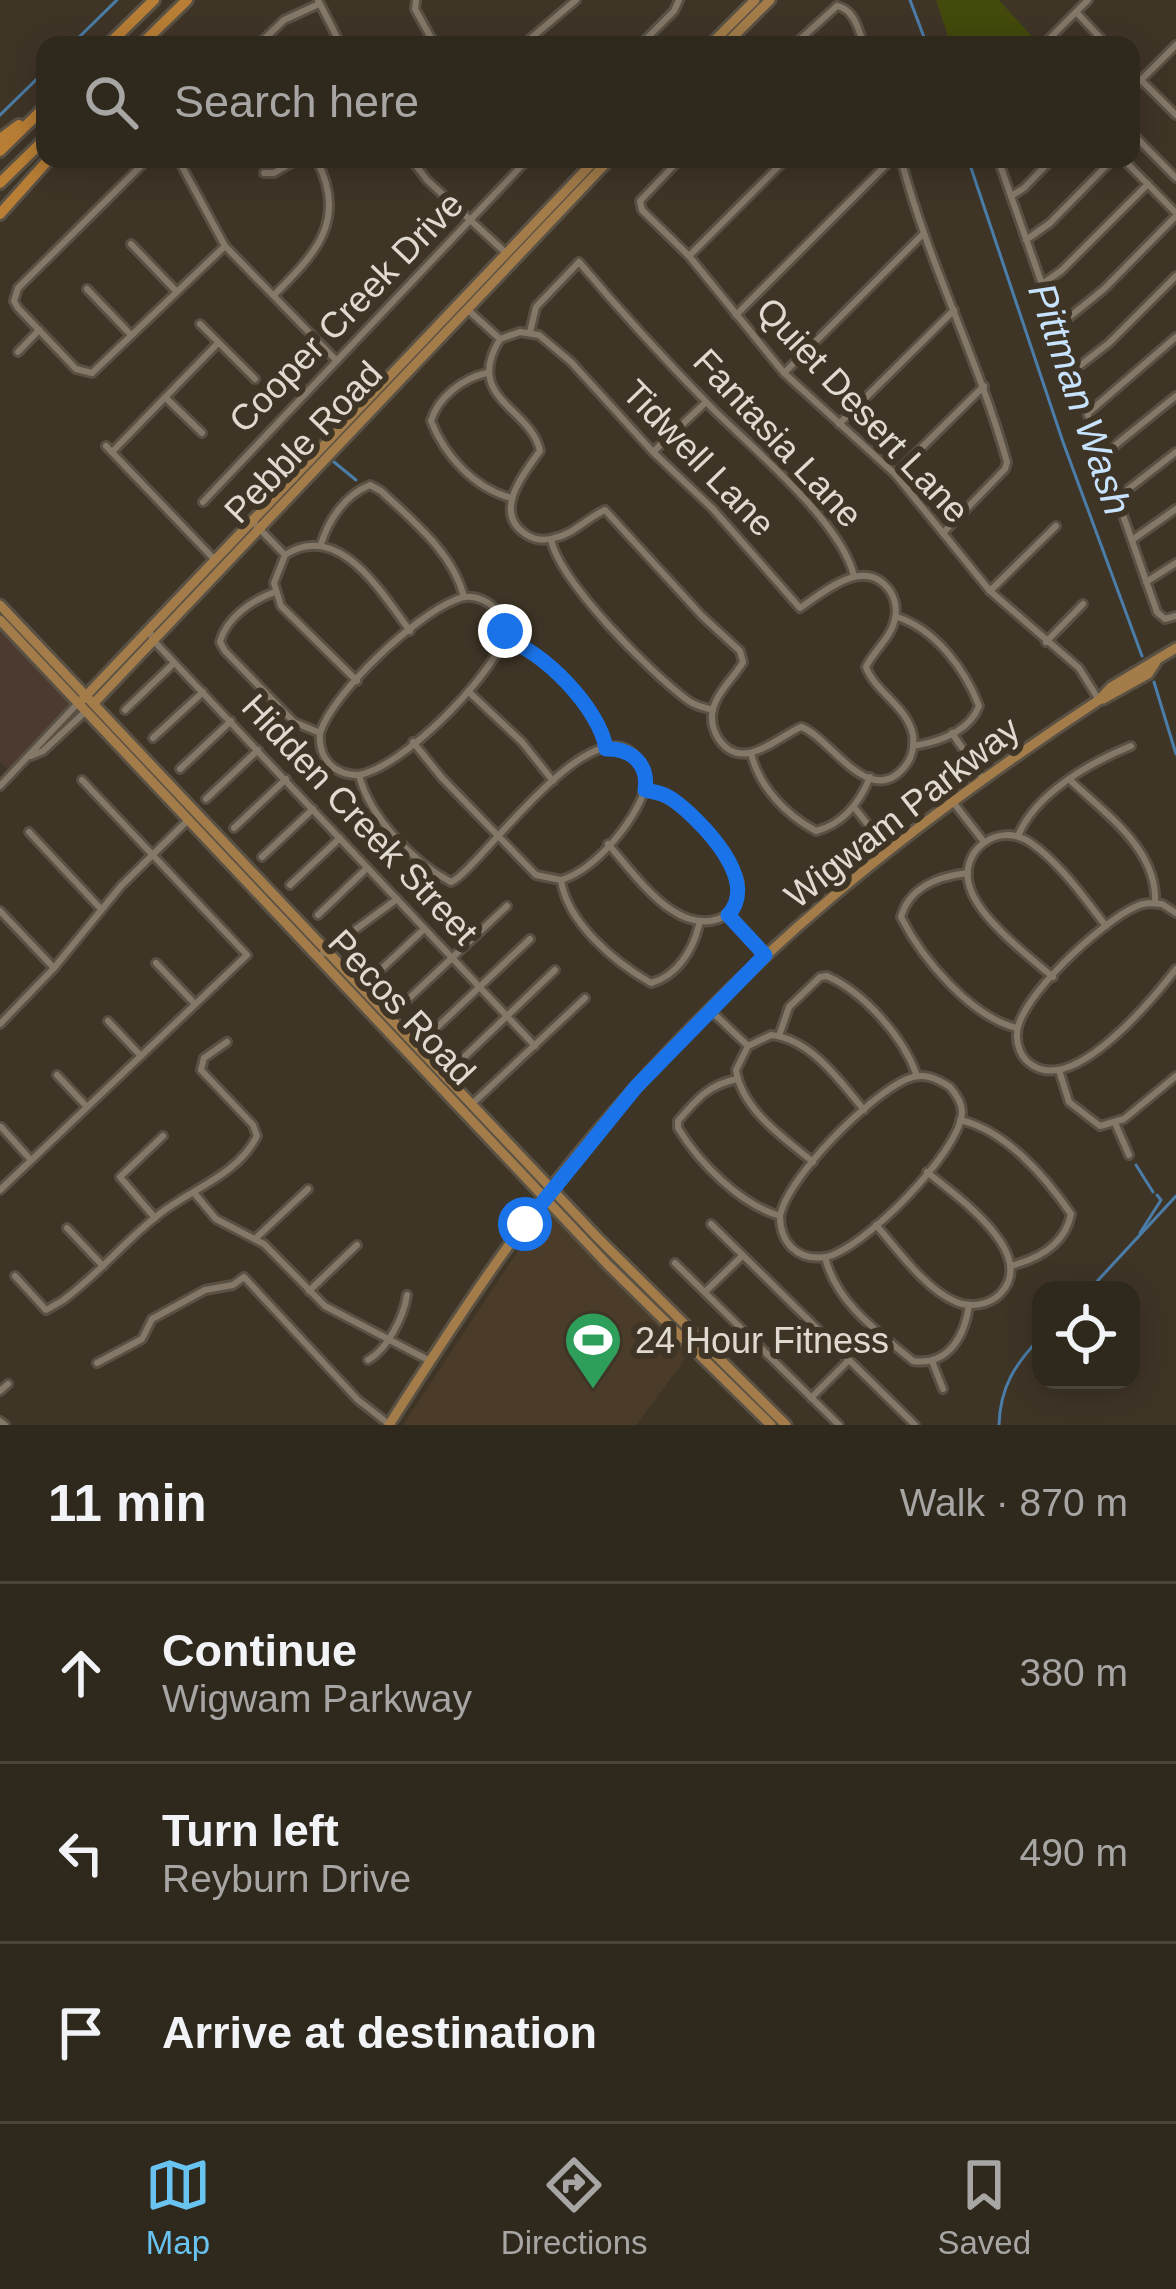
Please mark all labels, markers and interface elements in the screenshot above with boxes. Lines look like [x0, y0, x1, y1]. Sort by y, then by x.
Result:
search box [36, 36, 1140, 168]
icon: search [78, 69, 144, 135]
text: Search here [174, 76, 419, 127]
street label: Cooper Creek Drive [221, 183, 471, 441]
water label: Pittman Wash [1020, 278, 1140, 520]
street label: Quiet Desert Lane [748, 289, 978, 531]
street label: Fantasia Lane [685, 341, 871, 535]
street label: Pebble Road [216, 353, 390, 531]
street label: Tidwell Lane [615, 372, 783, 544]
route end [478, 604, 532, 658]
street label: Hidden Creek Street [234, 686, 486, 952]
street label: Wigwam Parkway [777, 708, 1027, 916]
street label: Pecos Road [320, 921, 484, 1093]
route start [498, 1197, 552, 1251]
map controls [1032, 1281, 1140, 1389]
button: locate [1032, 1281, 1140, 1389]
sports icon: 24 Hour Fitness [562, 1309, 624, 1391]
place label: 24 Hour Fitness [635, 1320, 889, 1361]
text: 11 min [48, 1475, 207, 1532]
text: Walk · 870 m [900, 1481, 1128, 1524]
text: Continue [162, 1625, 357, 1676]
icon: ahead [48, 1640, 114, 1706]
text: 380 m [1020, 1651, 1128, 1694]
text: Wigwam Parkway [162, 1677, 472, 1720]
text: Turn left [162, 1805, 339, 1856]
icon: left [48, 1820, 114, 1886]
text: 490 m [1020, 1831, 1128, 1874]
text: Reyburn Drive [162, 1857, 411, 1900]
icon: arrive [48, 2000, 114, 2066]
text: Arrive at destination [162, 2007, 597, 2058]
tab: Map [145, 2152, 211, 2262]
tab: Directions [501, 2152, 648, 2262]
tab: Saved [937, 2152, 1031, 2262]

